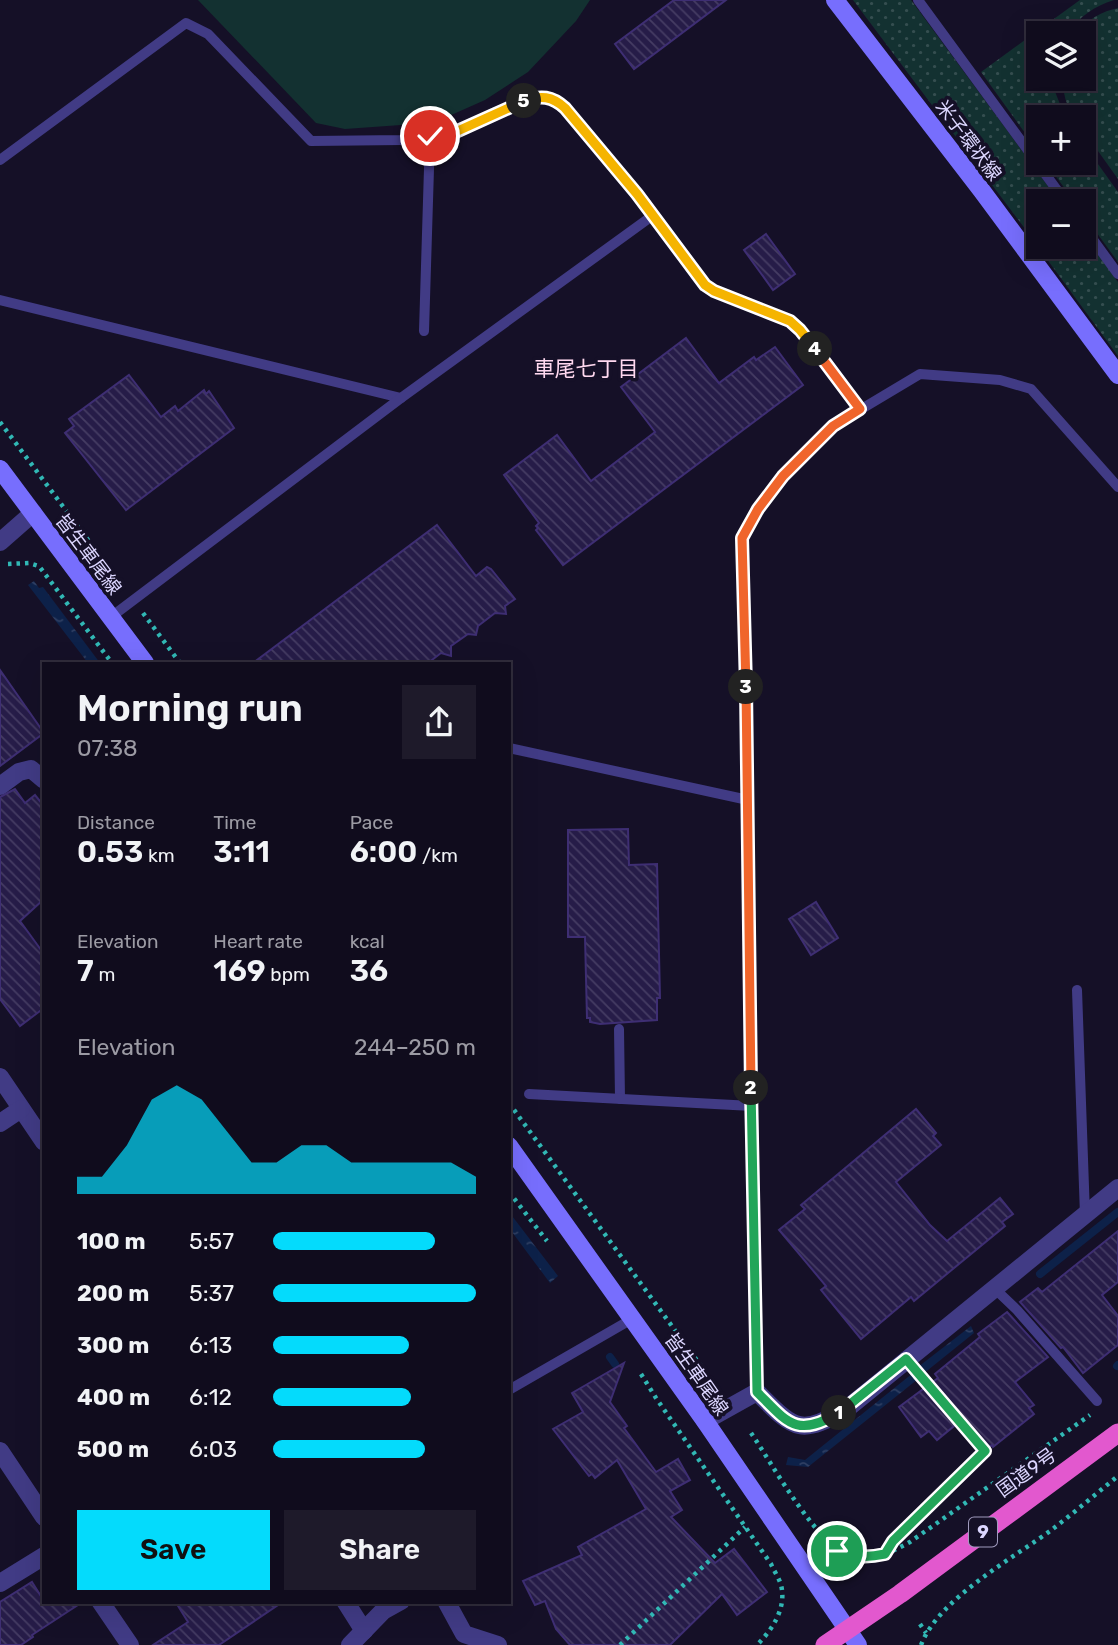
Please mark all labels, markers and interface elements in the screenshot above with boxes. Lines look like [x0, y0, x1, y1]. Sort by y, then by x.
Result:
map controls [1026, 21, 1096, 259]
button: layers [1026, 21, 1096, 91]
pin: 5 [506, 84, 542, 119]
text: 5 [517, 89, 530, 112]
street label: 米子環状線 [931, 95, 1006, 185]
button: + [1026, 105, 1096, 175]
pin [400, 106, 460, 166]
icon: check [411, 117, 449, 155]
button: − [1026, 189, 1096, 259]
pin: 4 [798, 332, 832, 366]
text: 4 [808, 337, 821, 360]
district label: 車尾七丁目 [534, 356, 639, 381]
street label: 皆生車尾線 [51, 509, 126, 599]
pin: 3 [728, 670, 764, 704]
text: 3 [739, 675, 752, 698]
text: Morning run [77, 685, 303, 731]
button: share [402, 685, 476, 759]
text: 07:38 [77, 734, 138, 762]
text: Distance [77, 811, 155, 834]
text: Time [213, 811, 256, 834]
text: Pace [350, 811, 393, 834]
text: 0.53 [77, 834, 143, 870]
text: 3:11 [213, 834, 270, 870]
text: 6:00 [350, 834, 417, 870]
text: km [143, 844, 175, 867]
text: /km [417, 844, 458, 867]
text: Elevation [77, 930, 158, 953]
text: Heart rate [213, 930, 303, 953]
text: kcal [350, 930, 385, 953]
text: 7 [77, 953, 94, 989]
text: 169 [213, 953, 266, 989]
text: 36 [350, 953, 388, 989]
text: m [94, 963, 115, 986]
text: bpm [266, 963, 310, 986]
text: Elevation [77, 1033, 176, 1061]
text: 244–250 m [354, 1033, 476, 1061]
pin: 2 [734, 1070, 768, 1106]
text: 2 [744, 1076, 757, 1099]
text: 100 m [77, 1227, 146, 1255]
text: 5:57 [189, 1227, 234, 1255]
text: 200 m [77, 1279, 149, 1307]
text: 5:37 [189, 1279, 234, 1307]
street label: 皆生車尾線 [660, 1329, 733, 1420]
text: 300 m [77, 1331, 149, 1359]
text: 6:13 [189, 1331, 232, 1359]
text: 400 m [77, 1383, 150, 1411]
text: 6:12 [189, 1383, 232, 1411]
pin: 1 [822, 1396, 856, 1430]
text: 1 [834, 1401, 843, 1424]
text: 500 m [77, 1435, 149, 1463]
text: 6:03 [189, 1435, 237, 1463]
street label: 国道9号 [992, 1443, 1061, 1502]
button: Save [77, 1510, 270, 1590]
button: Share [284, 1510, 476, 1590]
road number: 9 [969, 1518, 997, 1546]
pin [807, 1521, 867, 1581]
icon: arrive [818, 1532, 856, 1570]

